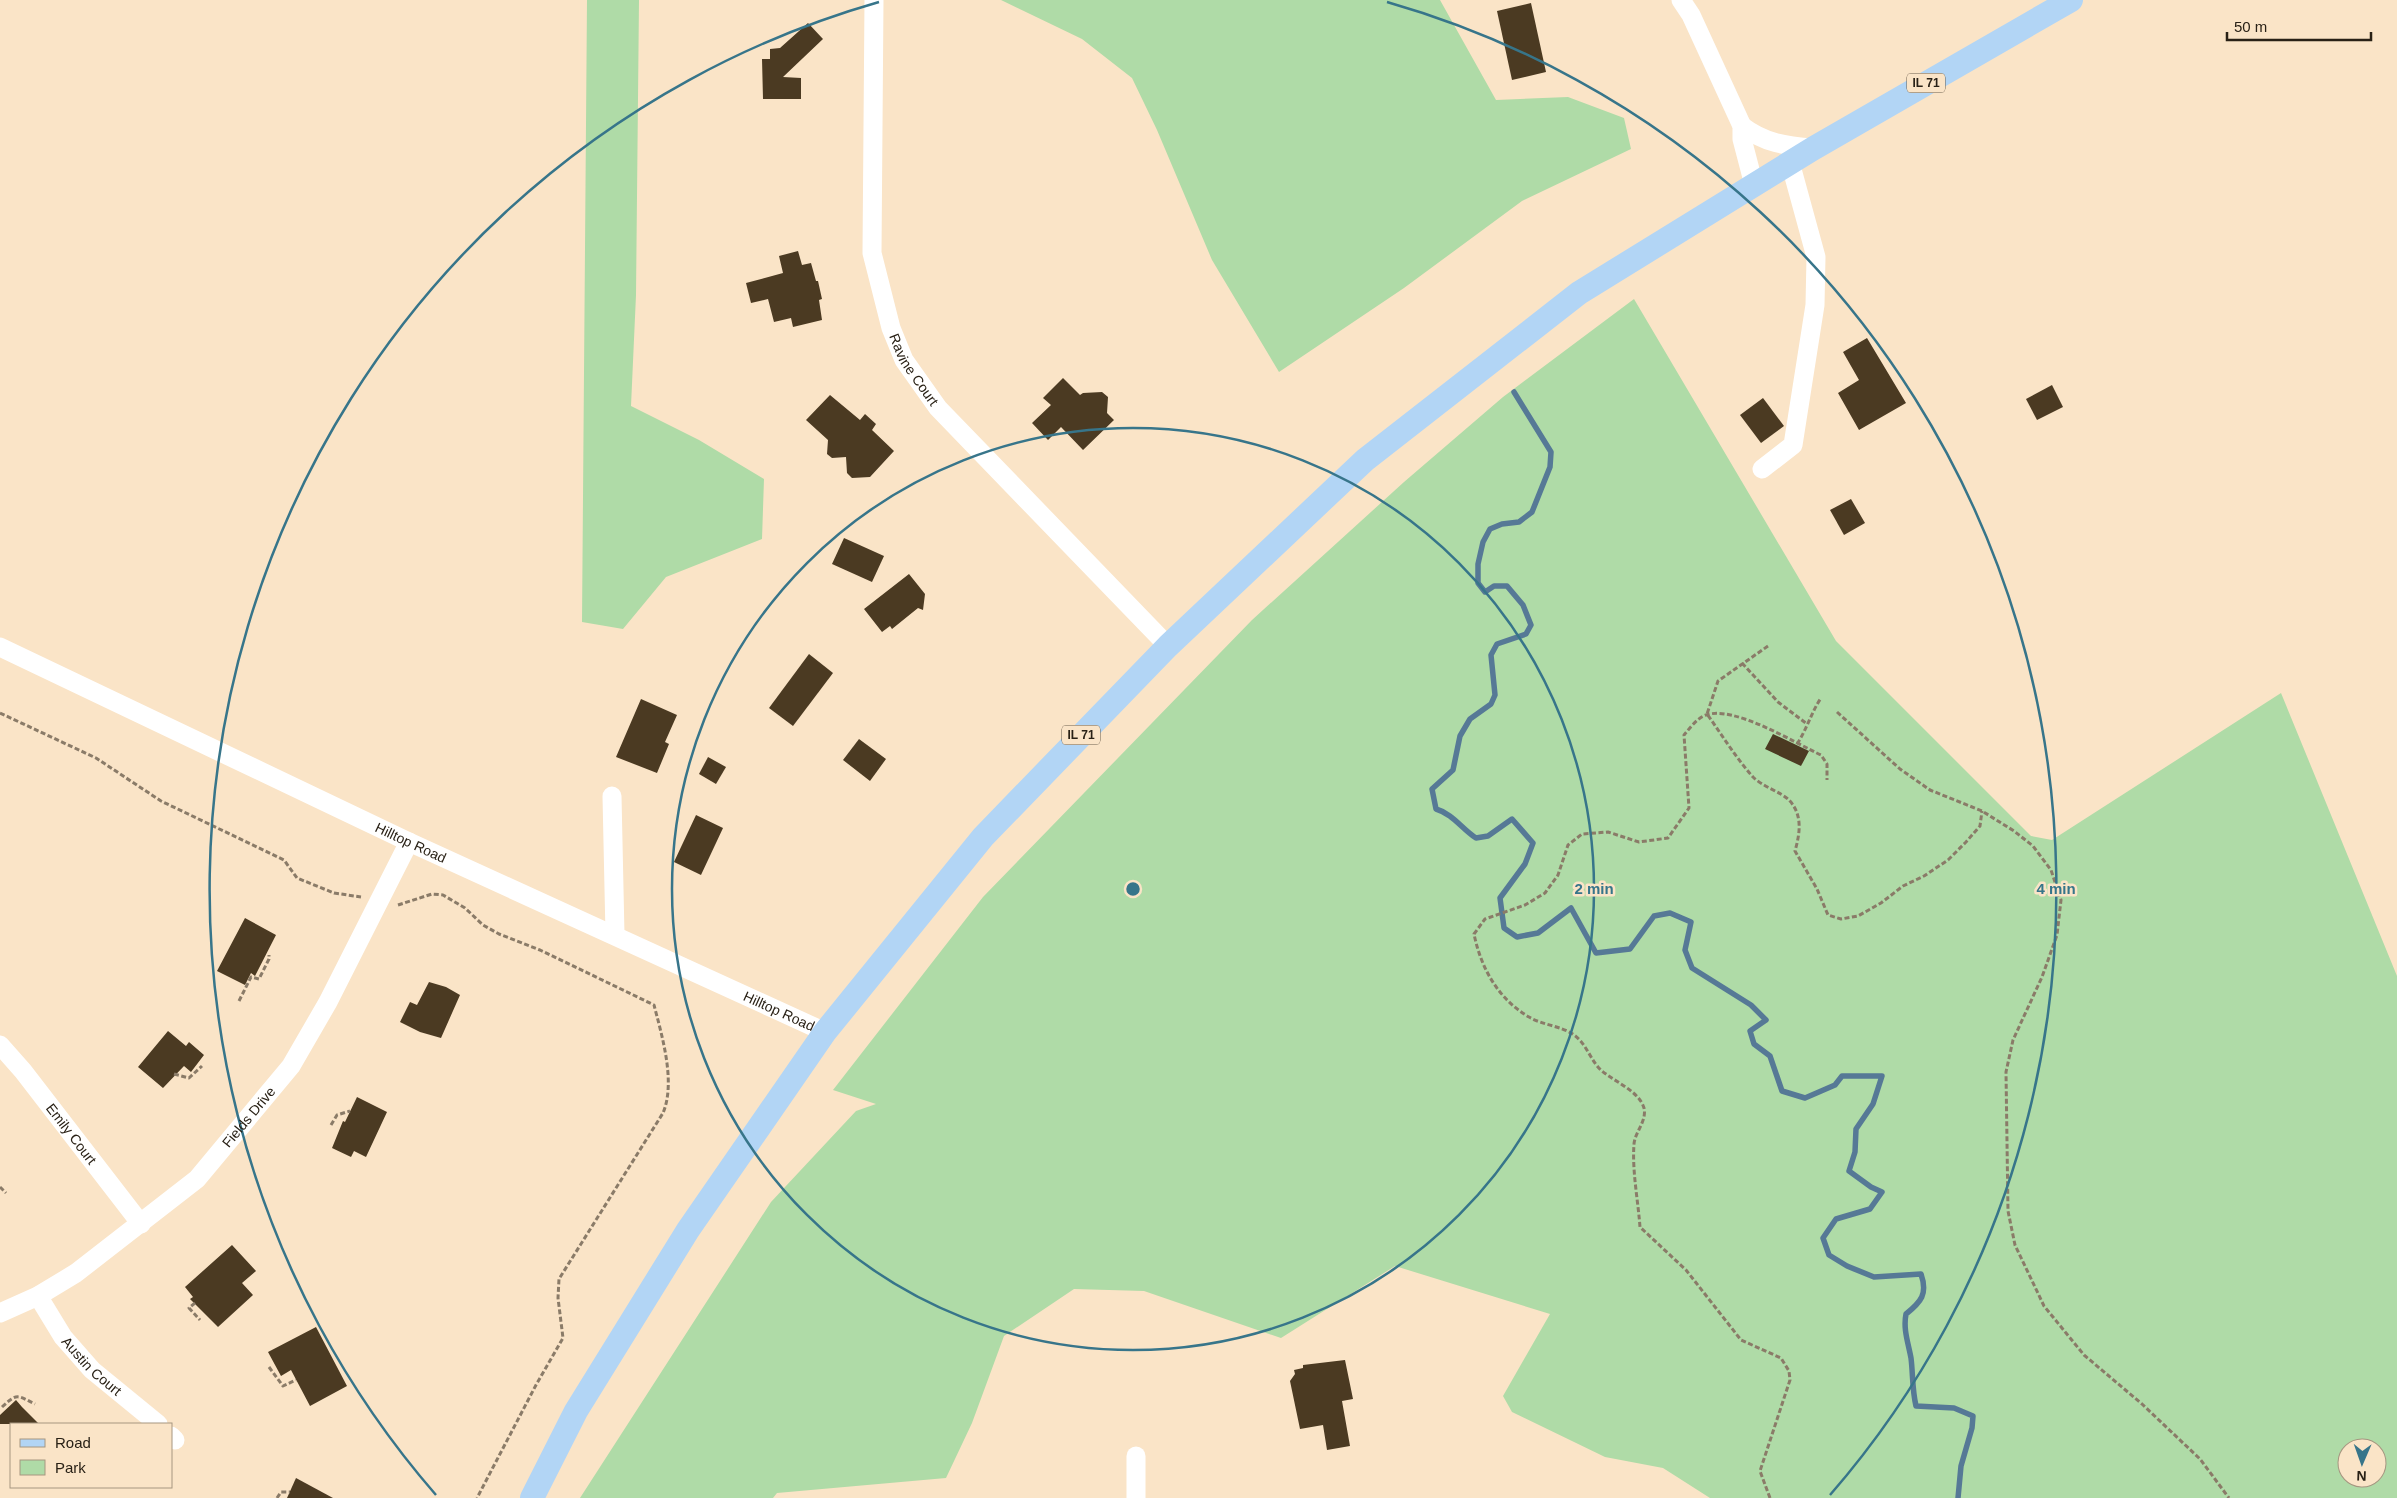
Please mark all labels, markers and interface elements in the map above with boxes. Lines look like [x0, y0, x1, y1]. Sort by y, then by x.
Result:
scale bar [2227, 10, 2371, 42]
text: 50 m [2234, 18, 2267, 35]
road number: IL 71 [1907, 74, 1945, 92]
street label: Ravine Court [886, 331, 942, 409]
road number: IL 71 [1062, 726, 1100, 744]
street label: Hilltop Road [373, 819, 449, 866]
centre of rings [1124, 880, 1142, 898]
text: 2 min [1574, 880, 1614, 897]
text: 4 min [2036, 880, 2076, 897]
street label: Hilltop Road [741, 988, 817, 1034]
street label: Fields Drive [219, 1083, 279, 1151]
street label: Emily Court [43, 1100, 100, 1167]
street label: Austin Court [59, 1334, 125, 1399]
legend [10, 1423, 172, 1488]
text: Road [55, 1434, 91, 1451]
north arrow [2337, 1438, 2387, 1488]
text: Park [55, 1459, 86, 1476]
text: N [2356, 1468, 2367, 1484]

